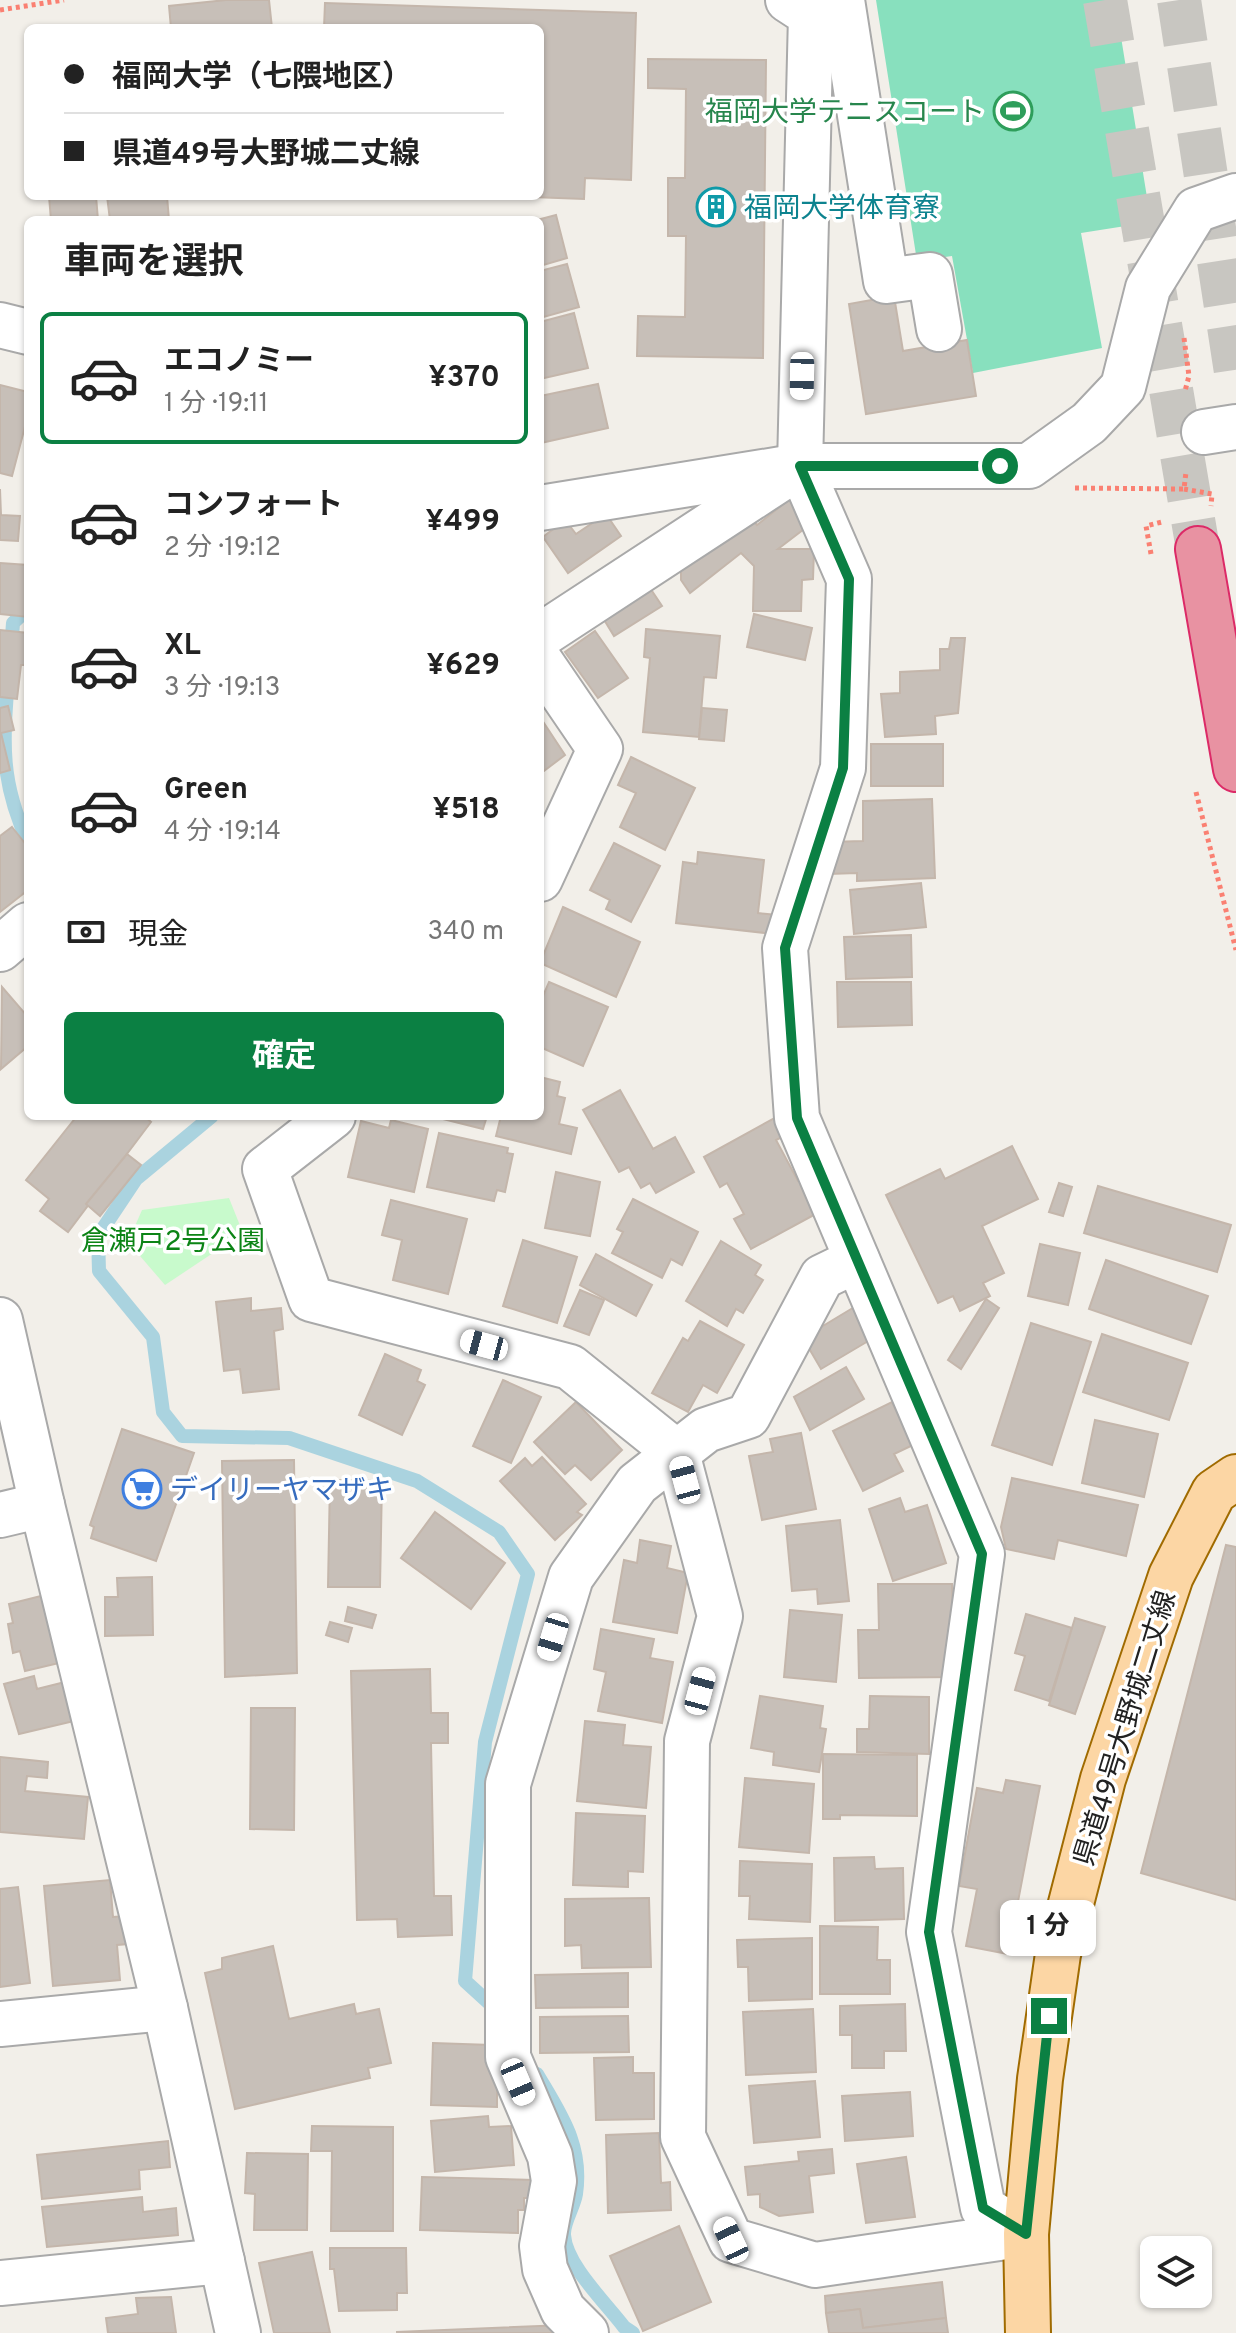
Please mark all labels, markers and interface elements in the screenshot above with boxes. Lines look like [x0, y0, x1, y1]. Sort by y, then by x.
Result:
text: 福岡大学（七隈地区） [112, 60, 412, 97]
sports icon: 福岡大学テニスコート [992, 90, 1034, 132]
place label: 福岡大学テニスコート [705, 96, 985, 132]
text: 県道49号大野城二丈線 [112, 137, 420, 174]
building icon: 福岡大学体育寮 [695, 186, 737, 228]
place label: 福岡大学体育寮 [744, 192, 940, 228]
text: 車両を選択 [64, 241, 244, 287]
icon: car [68, 342, 140, 414]
text: エコノミー [164, 344, 314, 381]
car [790, 352, 814, 400]
text: ¥370 [428, 360, 500, 397]
text: 1 分 · 19:11 [164, 388, 269, 421]
route start [982, 448, 1018, 484]
icon: car [68, 486, 140, 558]
text: コンフォート [164, 488, 343, 525]
text: ¥499 [426, 504, 500, 541]
text: 2 分 · 19:12 [164, 532, 281, 565]
text: XL [164, 628, 201, 665]
icon: car [68, 630, 140, 702]
text: ¥629 [427, 648, 500, 685]
text: 3 分 · 19:13 [164, 672, 280, 705]
text: Green [164, 772, 248, 809]
icon: car [68, 774, 140, 846]
text: ¥518 [433, 792, 500, 829]
text: 4 分 · 19:14 [164, 816, 281, 849]
icon: cash [64, 910, 108, 954]
text: 340 m [427, 916, 504, 949]
text: 現金 [128, 918, 188, 955]
button: 確定 [64, 1012, 504, 1104]
park label: 倉瀬戸2号公園 [80, 1225, 266, 1261]
car [458, 1327, 510, 1363]
car [667, 1454, 703, 1506]
supermarket icon: デイリーヤマザキ [121, 1468, 163, 1510]
place label: デイリーヤマザキ [170, 1474, 394, 1510]
street label: 県道49号大野城二丈線 [1068, 1587, 1186, 1871]
car [535, 1611, 571, 1663]
car [682, 1665, 718, 1717]
callout: 1 分 [1001, 1900, 1097, 1956]
text: 1 分 [1027, 1911, 1069, 1944]
route end [1031, 1998, 1067, 2034]
car [498, 2055, 538, 2109]
car [710, 2213, 752, 2267]
map controls [1140, 2236, 1212, 2308]
button: layers [1140, 2236, 1212, 2308]

